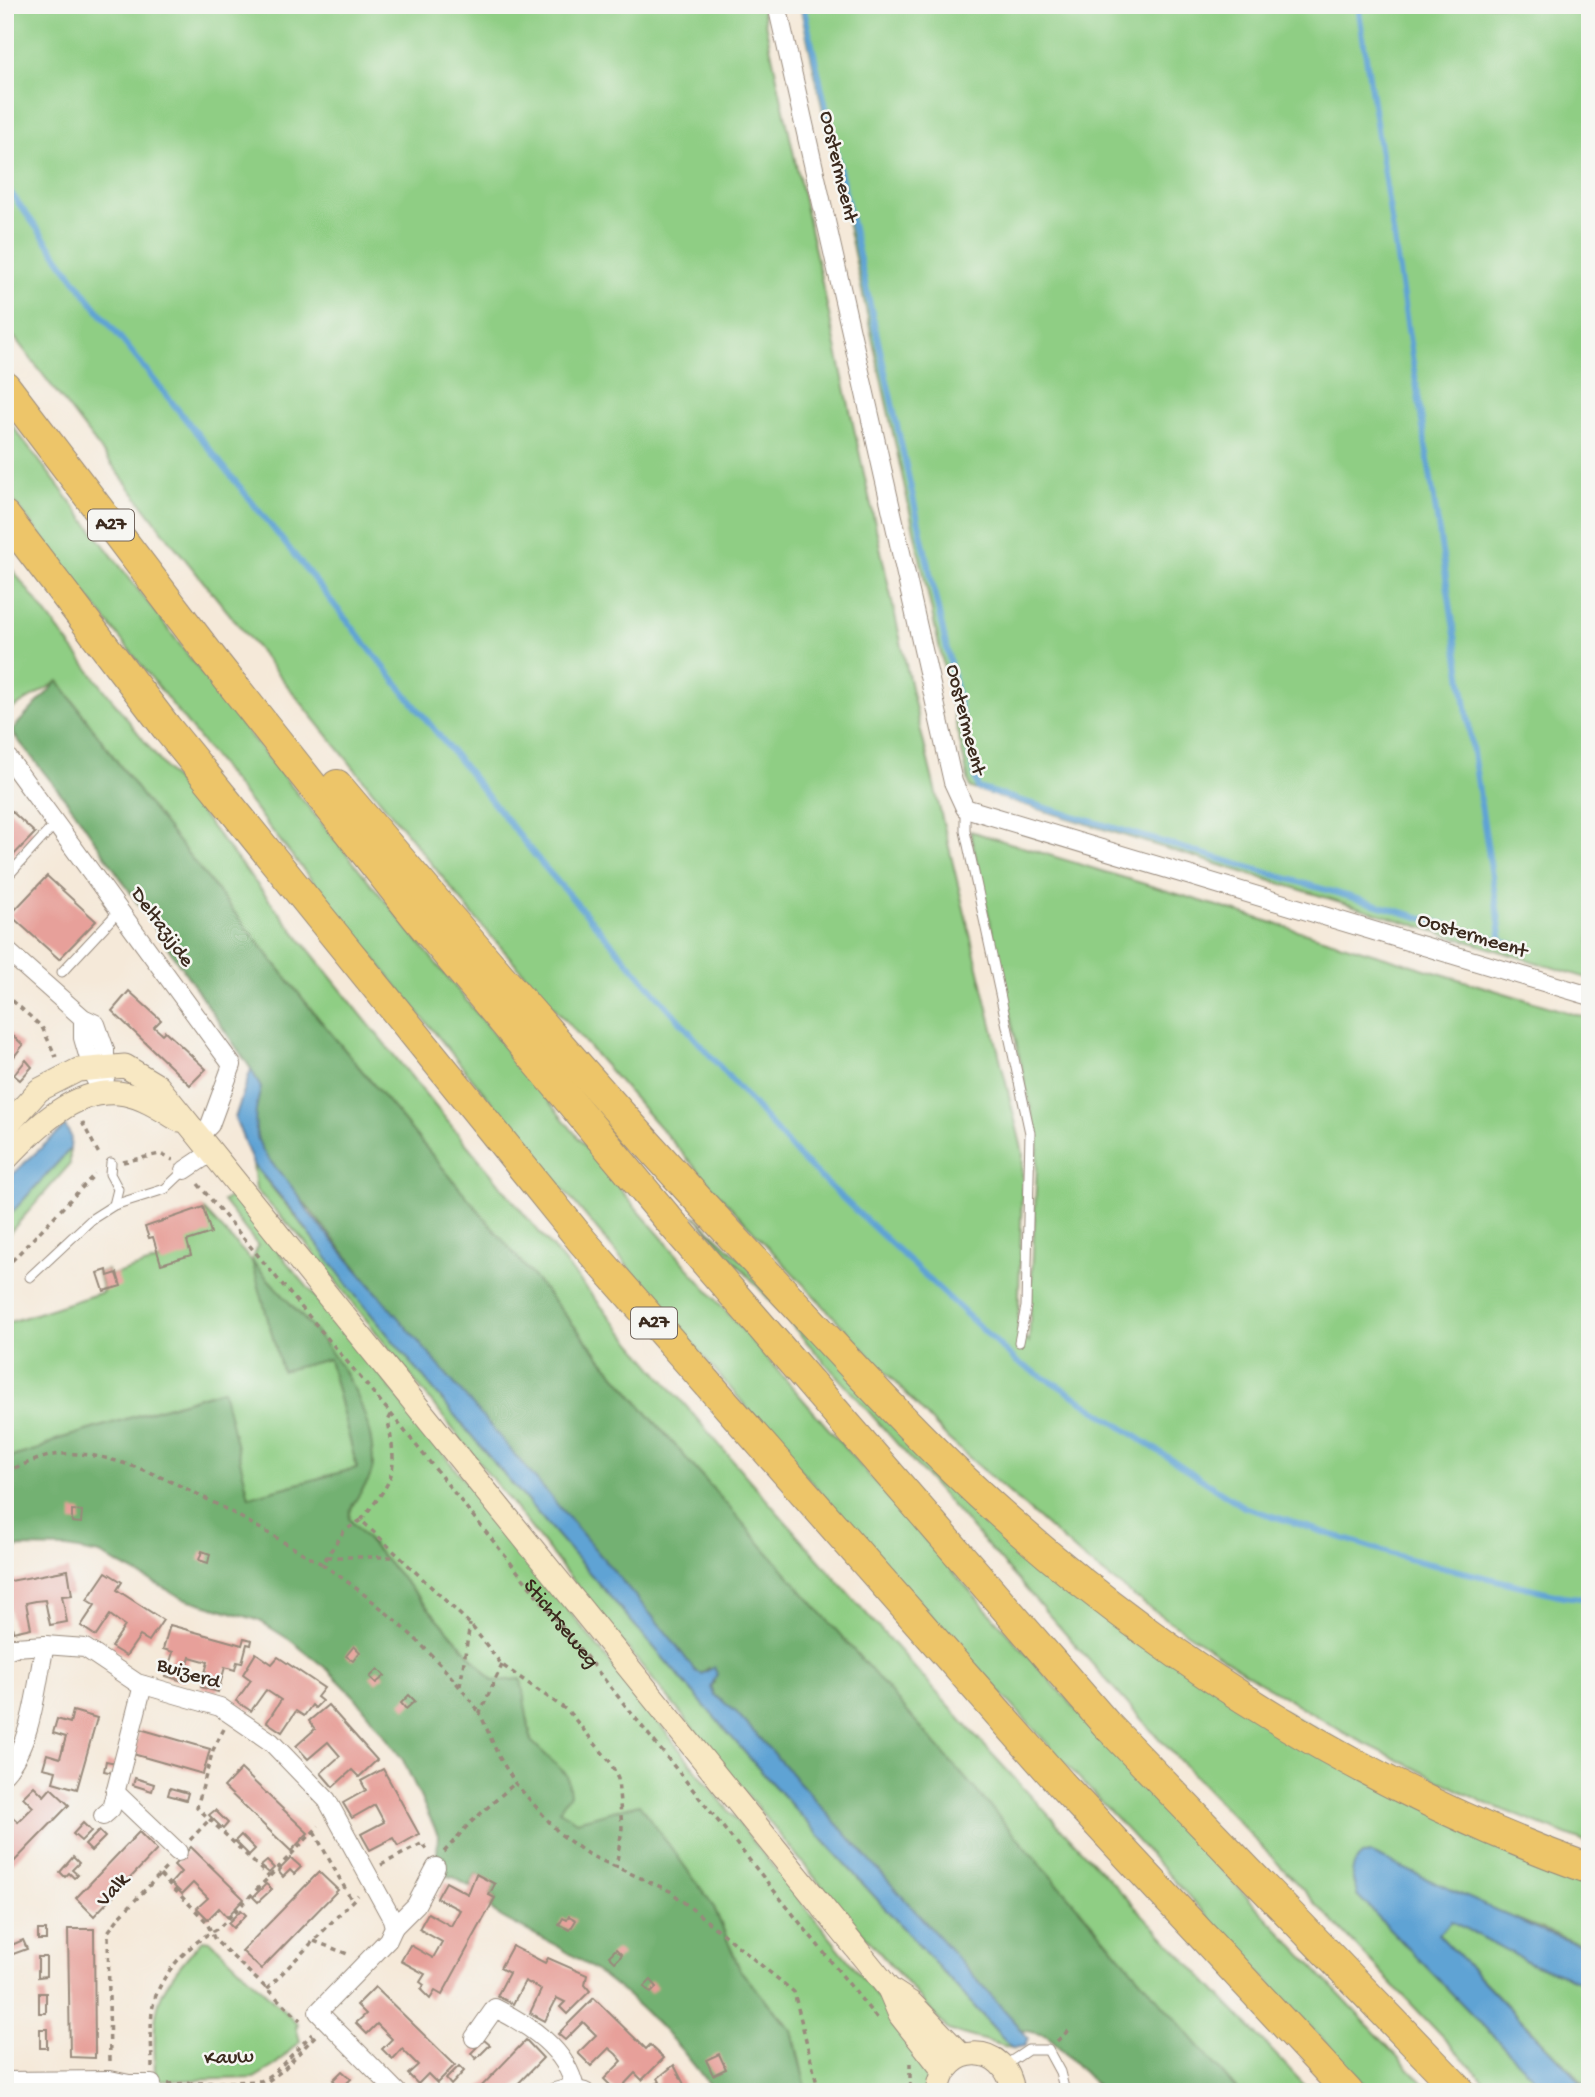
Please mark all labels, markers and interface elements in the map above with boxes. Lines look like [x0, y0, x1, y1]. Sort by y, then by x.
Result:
street label: Oostermeent [812, 109, 862, 227]
road number: A27 [88, 510, 134, 540]
street label: Oostermeent [938, 662, 990, 780]
street label: Deltazijde [123, 882, 199, 974]
street label: Oostermeent [1414, 908, 1532, 966]
road number: A27 [631, 1308, 677, 1338]
street label: Stichtseweg [517, 1575, 603, 1674]
street label: Buizerd [152, 1653, 224, 1697]
street label: Valk [92, 1867, 138, 1914]
street label: Kauw [204, 2045, 255, 2073]

